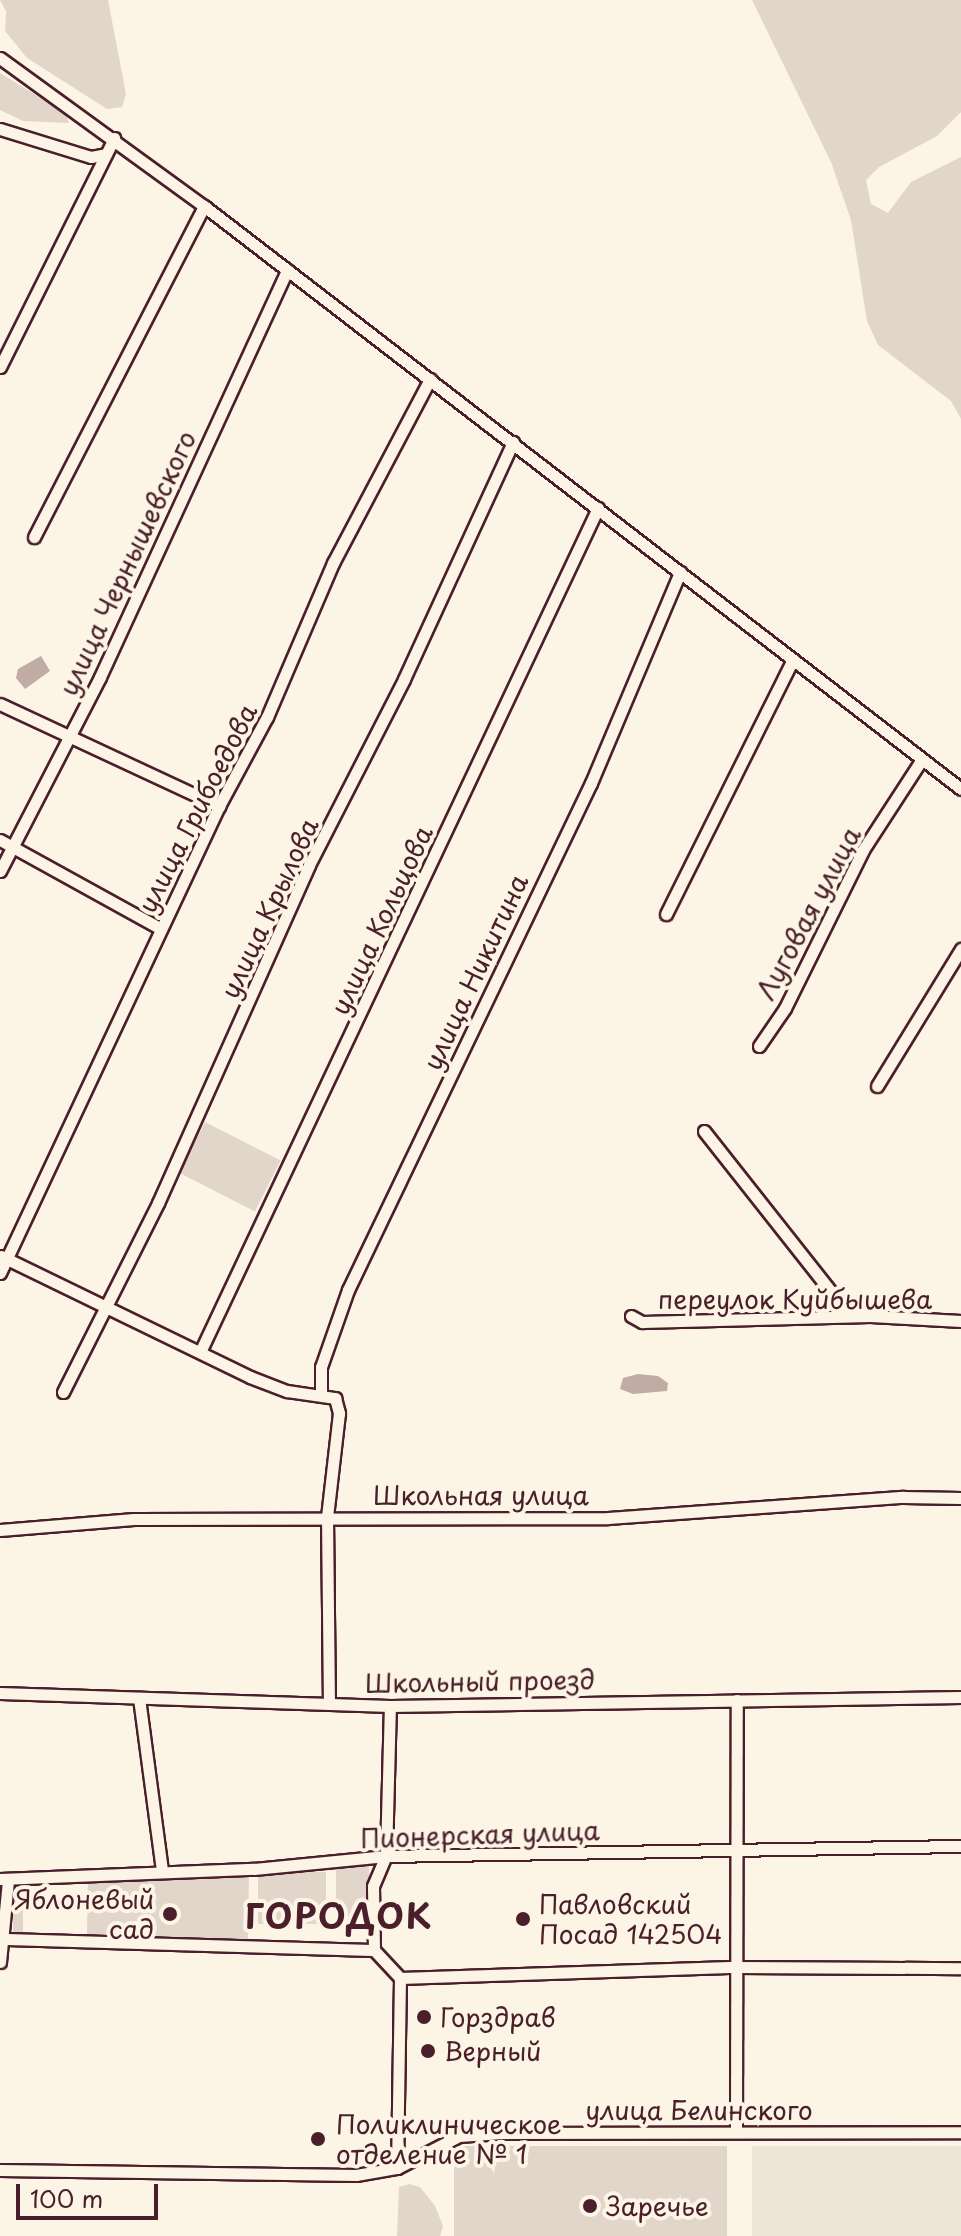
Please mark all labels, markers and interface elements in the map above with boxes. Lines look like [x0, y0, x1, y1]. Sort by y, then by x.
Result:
street label: улица Чернышевского [52, 425, 202, 701]
street label: улица Грибоедова [131, 698, 263, 918]
street label: улица Крылова [213, 812, 325, 1004]
street label: улица Кольцова [323, 820, 439, 1020]
street label: Луговая улица [749, 821, 867, 1005]
street label: улица Никитина [416, 869, 534, 1075]
street label: переулок Куйбышева [658, 1283, 932, 1315]
street label: Школьная улица [372, 1479, 590, 1511]
street label: Школьный проезд [365, 1663, 595, 1699]
street label: Пионерская улица [359, 1814, 601, 1854]
place label: Яблоневый сад [15, 1883, 154, 1944]
place label: Павловский Посад 142504 [539, 1888, 723, 1950]
district label: ГОРОДОК [246, 1896, 432, 1936]
marker: Яблоневый сад [161, 1905, 179, 1923]
marker: Павловский Посад 142504 [514, 1910, 532, 1928]
place label: Горздрав [440, 2001, 556, 2033]
marker: Горздрав [415, 2008, 433, 2026]
place label: Верный [444, 2035, 541, 2067]
marker: Верный [419, 2042, 437, 2060]
street label: улица Белинского [585, 2094, 813, 2126]
place label: Поликлиническое отделение № 1 [336, 2108, 562, 2170]
marker: Поликлиническое отделение № 1 [307, 2128, 329, 2150]
scale bar [20, 2168, 162, 2218]
text: 100 m [30, 2180, 103, 2216]
place label: Заречье [606, 2190, 709, 2222]
marker: Заречье [581, 2197, 599, 2215]

